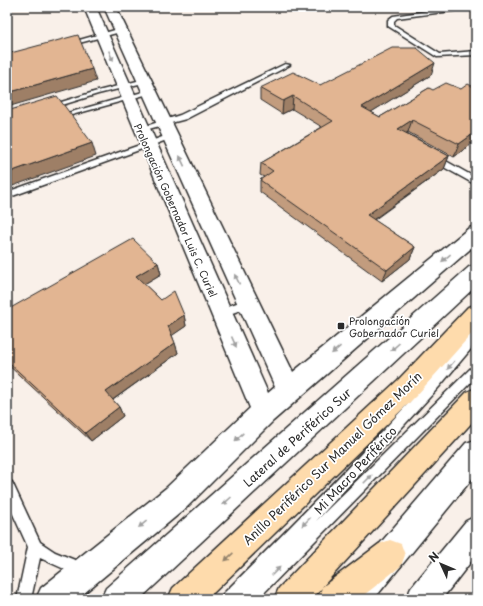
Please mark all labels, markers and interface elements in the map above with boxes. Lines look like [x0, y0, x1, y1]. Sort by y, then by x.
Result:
one-way arrow [108, 50, 114, 62]
street label: Prolongación Gobernador Luis C. Curiel [131, 121, 221, 300]
one-way arrow [179, 156, 185, 167]
one-way arrow [441, 253, 452, 262]
one-way arrow [234, 274, 240, 285]
place label: Prolongación Gobernador Curiel [349, 313, 439, 340]
marker: Prolongación Gobernador Curiel [336, 321, 346, 331]
one-way arrow [231, 337, 237, 348]
one-way arrow [391, 342, 400, 351]
one-way arrow [331, 346, 341, 355]
one-way arrow [446, 360, 455, 370]
street label: Anillo Periférico Sur Manuel Gómez Morín [238, 367, 426, 549]
street label: Lateral de Periférico Sur [239, 383, 355, 491]
street label: Mi Macro Periférico [309, 422, 401, 518]
one-way arrow [234, 432, 244, 442]
one-way arrow [363, 474, 373, 484]
one-way arrow [222, 496, 232, 505]
one-way arrow [301, 517, 311, 527]
one-way arrow [138, 520, 149, 529]
north arrow [421, 544, 461, 584]
text: N [424, 547, 443, 566]
one-way arrow [224, 552, 233, 561]
one-way arrow [271, 566, 281, 576]

